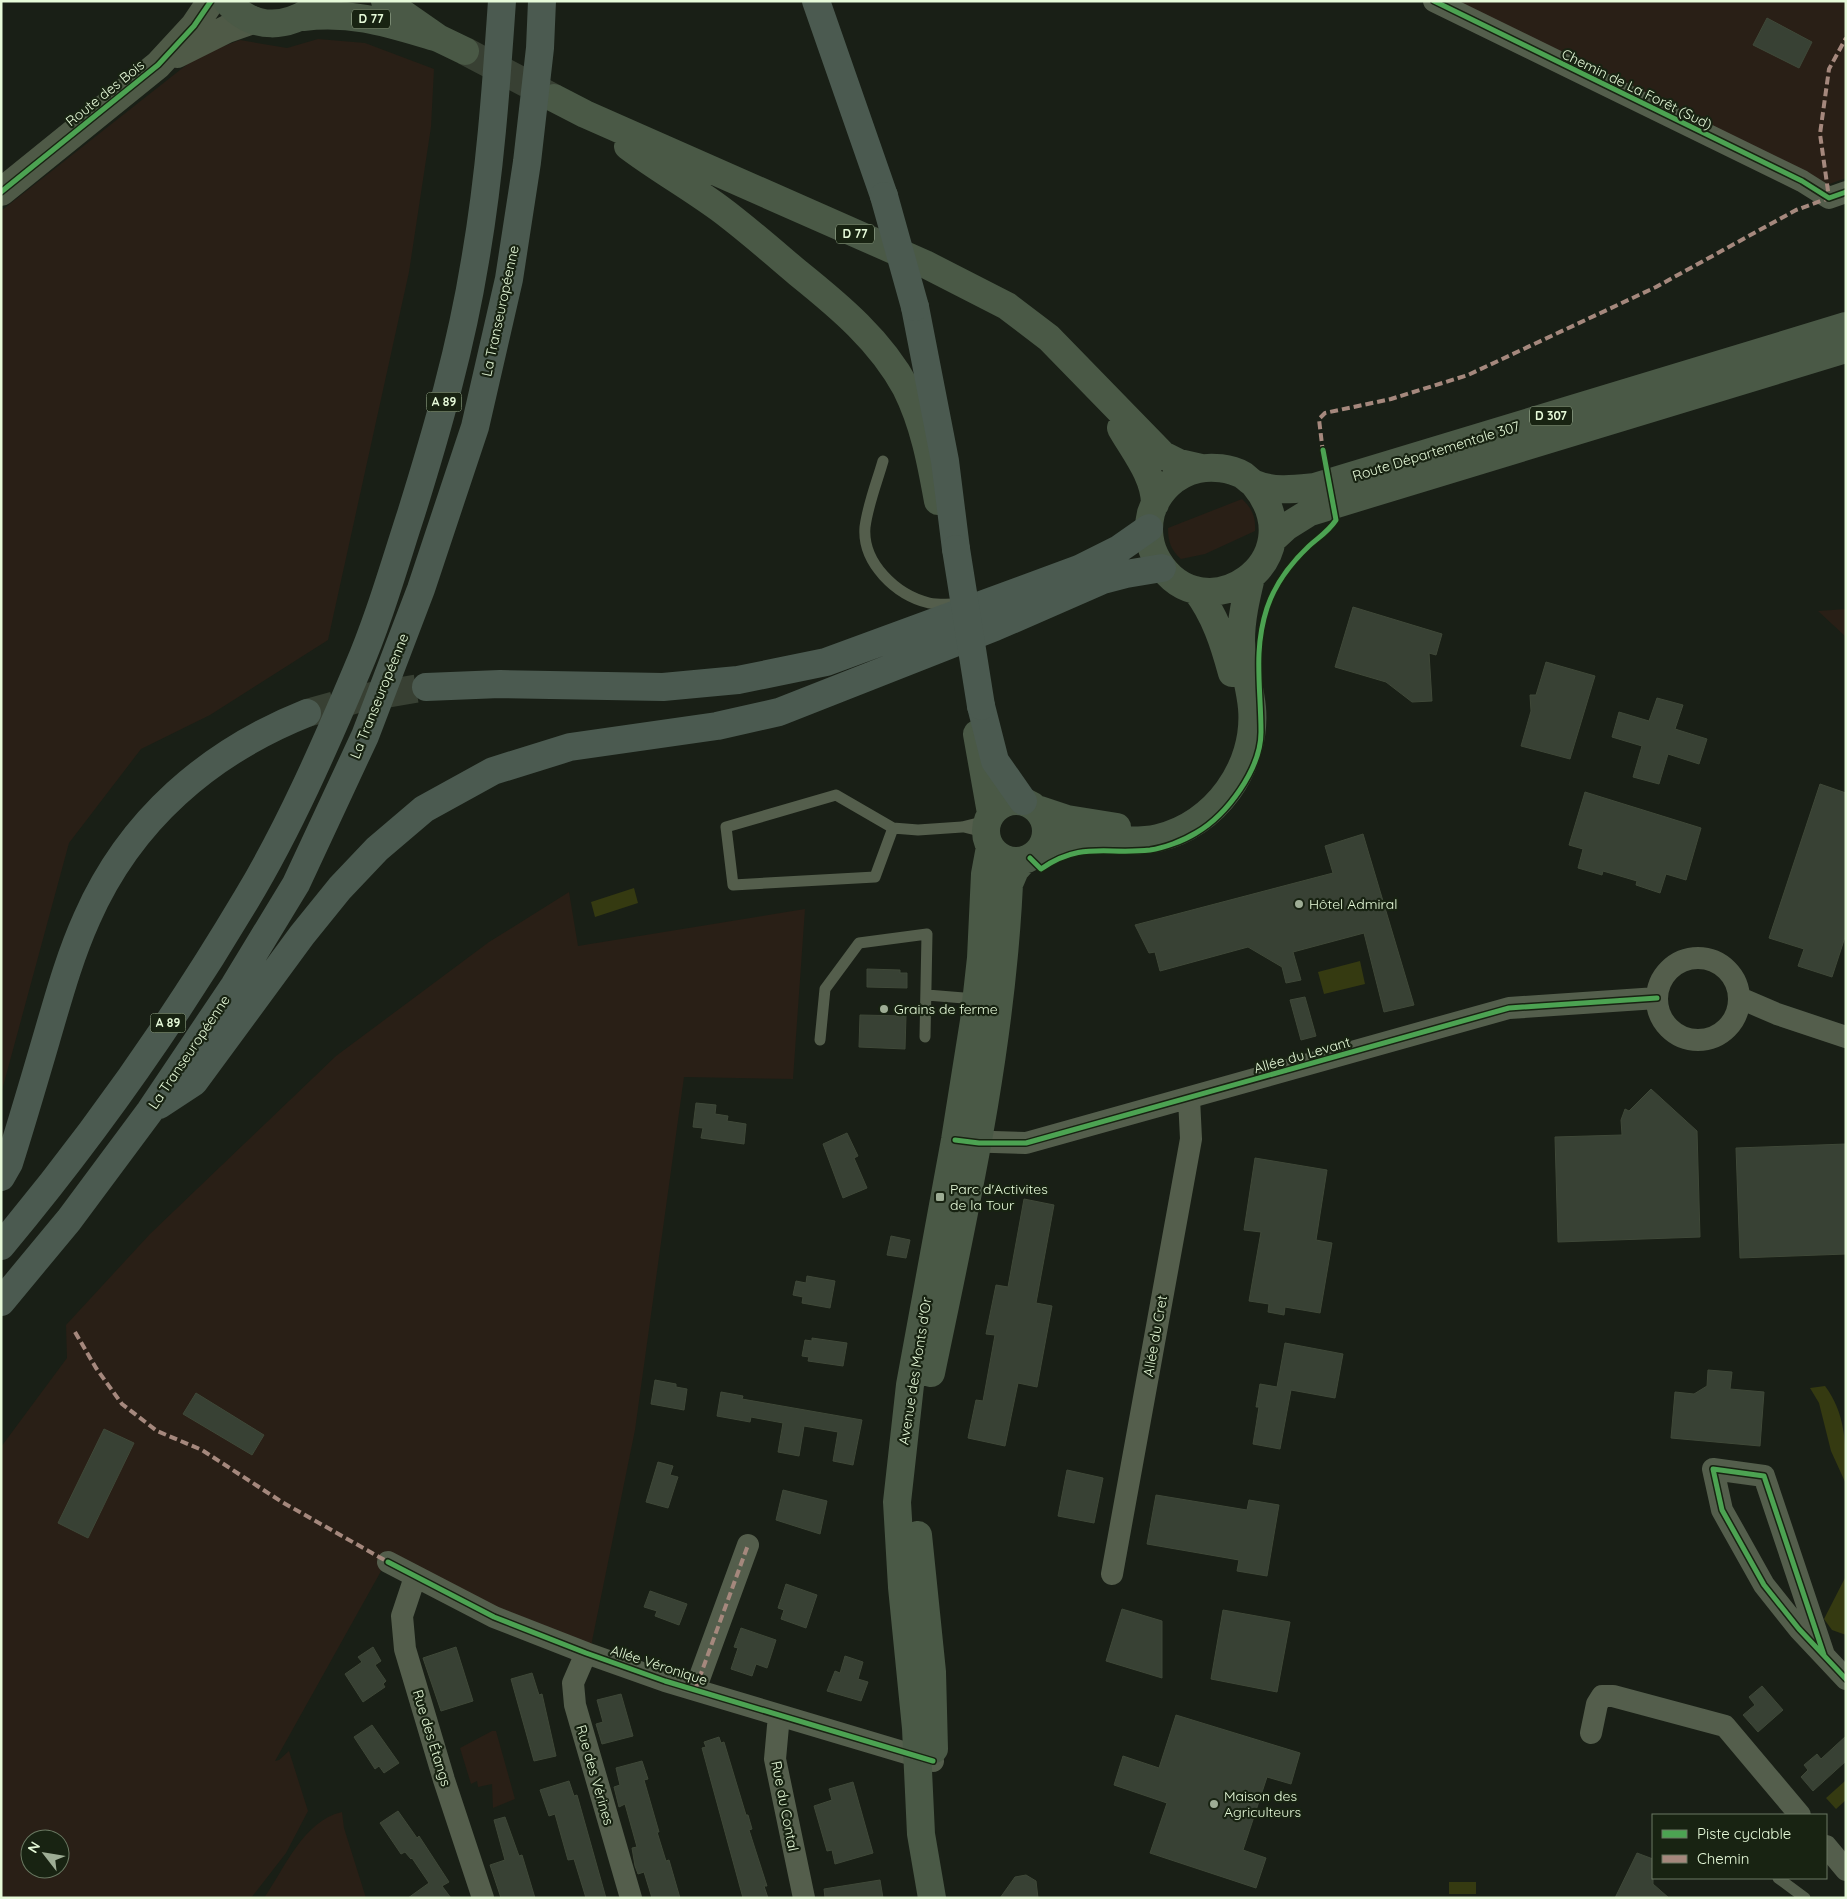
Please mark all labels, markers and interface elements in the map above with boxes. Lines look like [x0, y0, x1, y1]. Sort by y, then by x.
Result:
road number: D 77 [352, 10, 390, 28]
street label: Chemin de La Forêt (Sud) [1559, 45, 1715, 133]
street label: Route des Bois [62, 56, 148, 130]
road number: D 77 [836, 224, 874, 243]
street label: La Transeuropéenne [477, 244, 523, 378]
road number: A 89 [426, 392, 462, 412]
road number: D 307 [1530, 406, 1572, 426]
street label: Route Départementale 307 [1350, 417, 1522, 485]
street label: La Transeuropéenne [346, 631, 412, 761]
place label: Hôtel Admiral [1309, 895, 1397, 913]
marker: Hôtel Admiral [1293, 898, 1305, 910]
street label: La Transeuropéenne [144, 992, 234, 1112]
place label: Grains de ferme [894, 1000, 998, 1018]
marker: Grains de ferme [878, 1003, 890, 1015]
road number: A 89 [150, 1014, 186, 1032]
street label: Allée du Levant [1252, 1033, 1353, 1077]
place label: Parc d'Activites de la Tour [950, 1180, 1048, 1214]
marker: Parc d'Activites de la Tour [934, 1191, 946, 1203]
street label: Allée du Cret [1139, 1294, 1171, 1378]
street label: Avenue des Monts d'Or [894, 1295, 936, 1446]
street label: Allée Véronique [608, 1641, 710, 1689]
street label: Rue des Étangs [409, 1687, 455, 1789]
street label: Rue des Vérines [572, 1723, 618, 1827]
street label: Rue du Contal [767, 1759, 803, 1853]
place label: Maison des Agriculteurs [1224, 1787, 1301, 1821]
marker: Maison des Agriculteurs [1208, 1798, 1220, 1810]
legend [1652, 1814, 1827, 1879]
text: Piste cyclable [1697, 1824, 1791, 1843]
north arrow [20, 1829, 70, 1879]
text: N [23, 1838, 44, 1856]
text: Chemin [1697, 1849, 1749, 1868]

